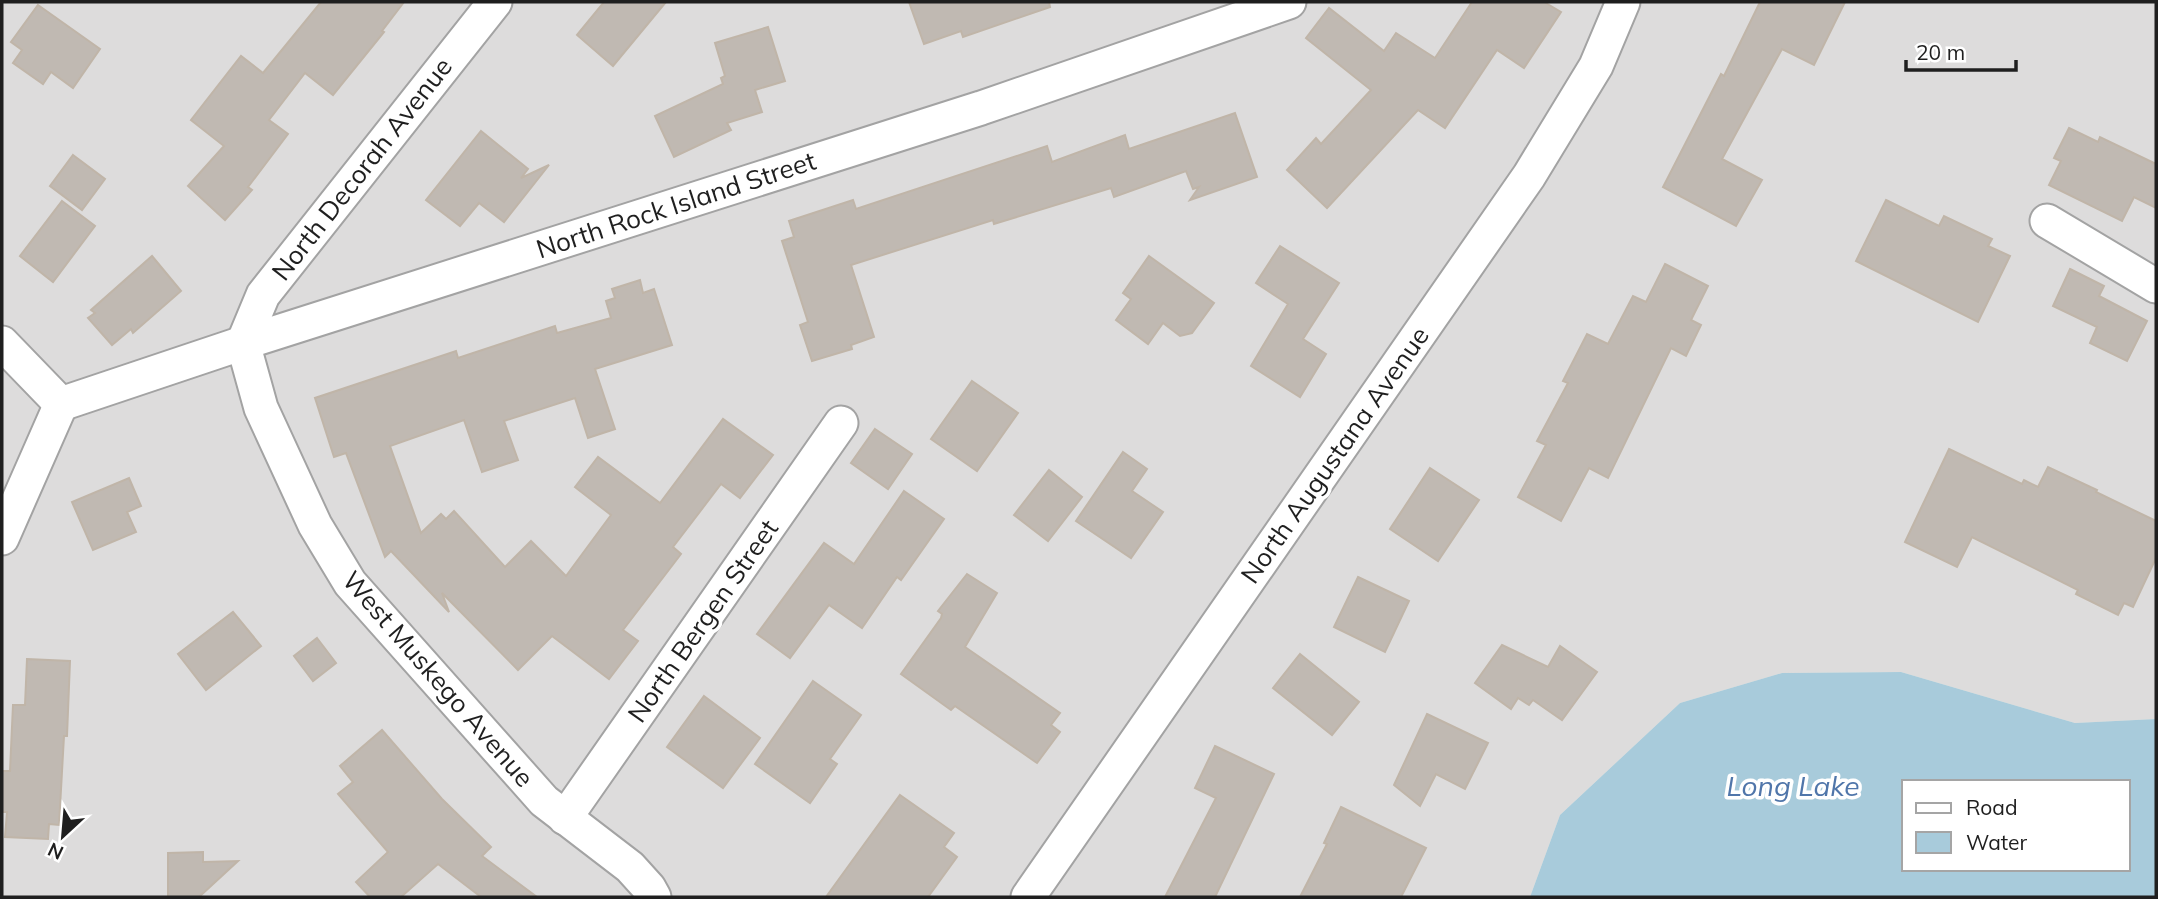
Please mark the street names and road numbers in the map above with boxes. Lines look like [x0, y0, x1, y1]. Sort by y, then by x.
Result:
street label: North Decorah Avenue [264, 51, 459, 287]
street label: North Rock Island Street [532, 144, 820, 265]
street label: North Augustana Avenue [1233, 320, 1436, 589]
street label: North Bergen Street [620, 513, 785, 729]
street label: West Muskego Avenue [336, 564, 541, 793]

